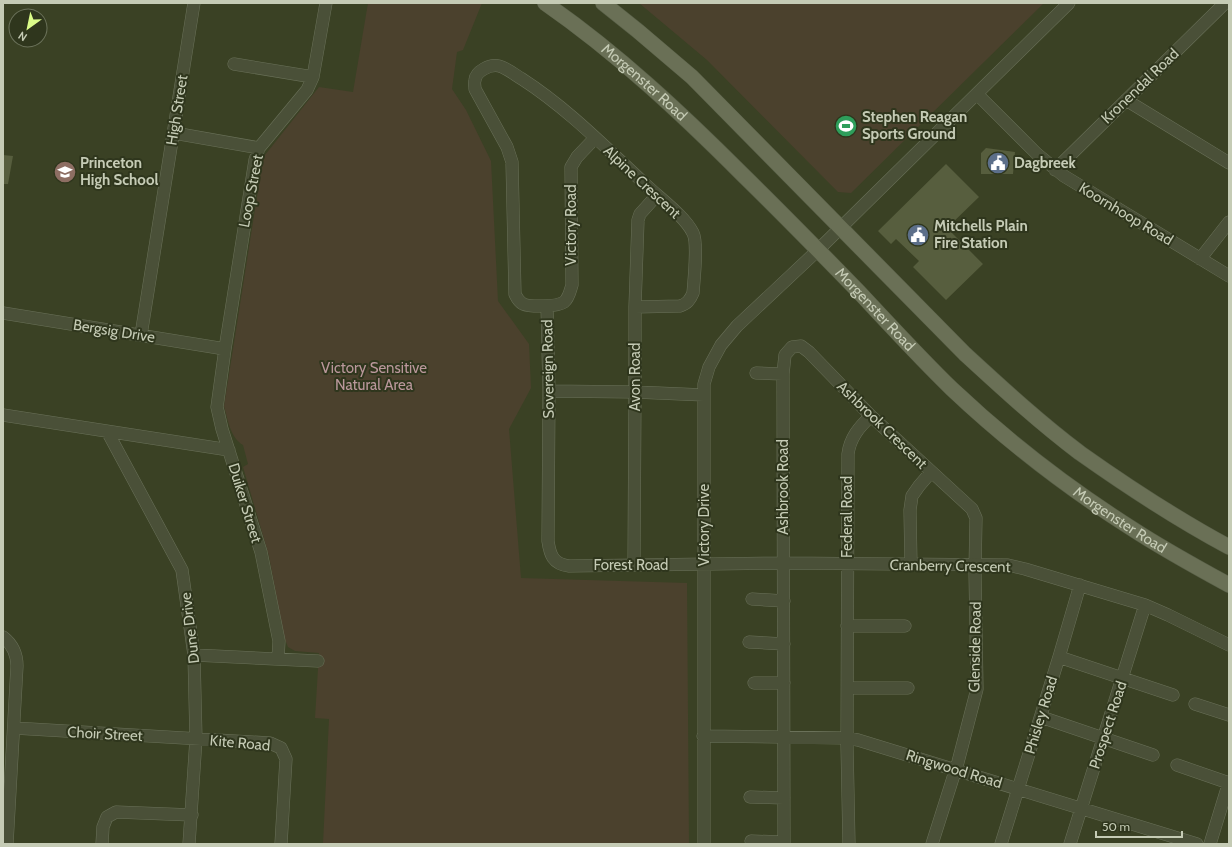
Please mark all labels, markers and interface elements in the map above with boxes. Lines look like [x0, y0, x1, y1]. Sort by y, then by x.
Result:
north arrow [8, 8, 48, 48]
text: N [15, 28, 30, 44]
street label: Morgenster Road [598, 40, 691, 125]
street label: Kronendal Road [1098, 45, 1182, 127]
street label: High Street [163, 73, 191, 147]
place label: Stephen Reagan Sports Ground [862, 108, 967, 143]
sports icon: Stephen Reagan Sports Ground [833, 113, 859, 139]
street label: Alpine Crescent [600, 142, 684, 222]
public building icon: Dagbreek [985, 150, 1011, 176]
street label: Loop Street [235, 153, 267, 229]
place label: Princeton High School [80, 154, 158, 189]
place label: Dagbreek [1014, 154, 1076, 172]
school or university icon: Princeton High School [52, 159, 78, 185]
street label: Koornhoop Road [1076, 179, 1176, 249]
street label: Victory Road [562, 184, 580, 266]
place label: Mitchells Plain Fire Station [934, 217, 1028, 252]
public building icon: Mitchells Plain Fire Station [905, 222, 931, 248]
street label: Morgenster Road [831, 264, 919, 355]
street label: Bergsig Drive [72, 316, 157, 346]
street label: Sovereign Road [538, 319, 558, 419]
street label: Avon Road [626, 343, 644, 411]
park label: Victory Sensitive Natural Area [321, 359, 427, 394]
street label: Ashbrook Crescent [833, 377, 931, 473]
street label: Ashbrook Road [774, 439, 792, 535]
street label: Duiker Street [224, 461, 266, 545]
street label: Federal Road [838, 476, 856, 558]
street label: Victory Drive [695, 483, 713, 566]
street label: Morgenster Road [1070, 483, 1170, 557]
street label: Forest Road [594, 556, 668, 574]
street label: Cranberry Crescent [889, 556, 1011, 576]
street label: Dune Drive [177, 591, 203, 665]
street label: Glenside Road [965, 601, 985, 693]
street label: Phisley Road [1021, 674, 1061, 756]
street label: Prospect Road [1085, 679, 1131, 771]
street label: Choir Street [67, 723, 143, 745]
street label: Kite Road [209, 731, 271, 755]
street label: Ringwood Road [904, 746, 1004, 792]
scale bar [1096, 813, 1182, 839]
text: 50 m [1102, 819, 1130, 834]

